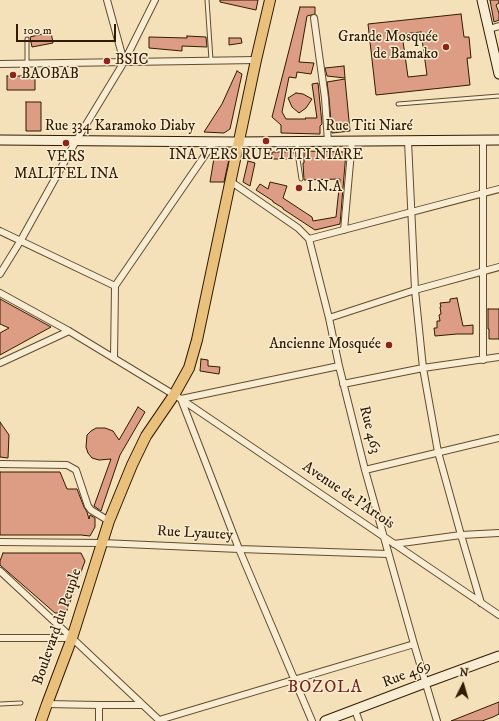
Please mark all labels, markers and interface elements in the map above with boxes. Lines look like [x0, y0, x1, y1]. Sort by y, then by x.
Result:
scale bar [18, 16, 118, 42]
text: 100 m [23, 23, 52, 38]
place label: Grande Mosquée de Bamako [338, 29, 438, 64]
marker: Grande Mosquée de Bamako [441, 42, 451, 52]
place label: BSIC [115, 52, 148, 70]
marker: BSIC [102, 56, 112, 66]
place label: BAOBAB [21, 66, 79, 84]
marker: BAOBAB [8, 70, 18, 80]
street label: Rue 334 Karamoko Diaby [45, 118, 195, 136]
street label: Rue Titi Niaré [325, 118, 413, 136]
marker: INA VERS RUE TITI NIARE [261, 136, 271, 146]
marker: VERS MALITEL INA [61, 138, 71, 148]
place label: INA VERS RUE TITI NIARE [169, 147, 363, 165]
place label: VERS MALITEL INA [14, 149, 118, 184]
place label: I.N.A [307, 179, 342, 197]
marker: I.N.A [294, 183, 304, 193]
place label: Ancienne Mosquée [269, 336, 381, 354]
marker: Ancienne Mosquée [384, 340, 394, 350]
street label: Rue 463 [354, 404, 384, 456]
street label: Avenue de l'Artois [298, 459, 398, 533]
street label: Rue Lyautey [157, 523, 233, 545]
street label: Boulevard du Peuple [30, 566, 86, 688]
street label: Rue 469 [380, 658, 434, 692]
north arrow [443, 665, 483, 705]
text: N [459, 666, 469, 680]
district label: BOZOLA [288, 678, 362, 698]

